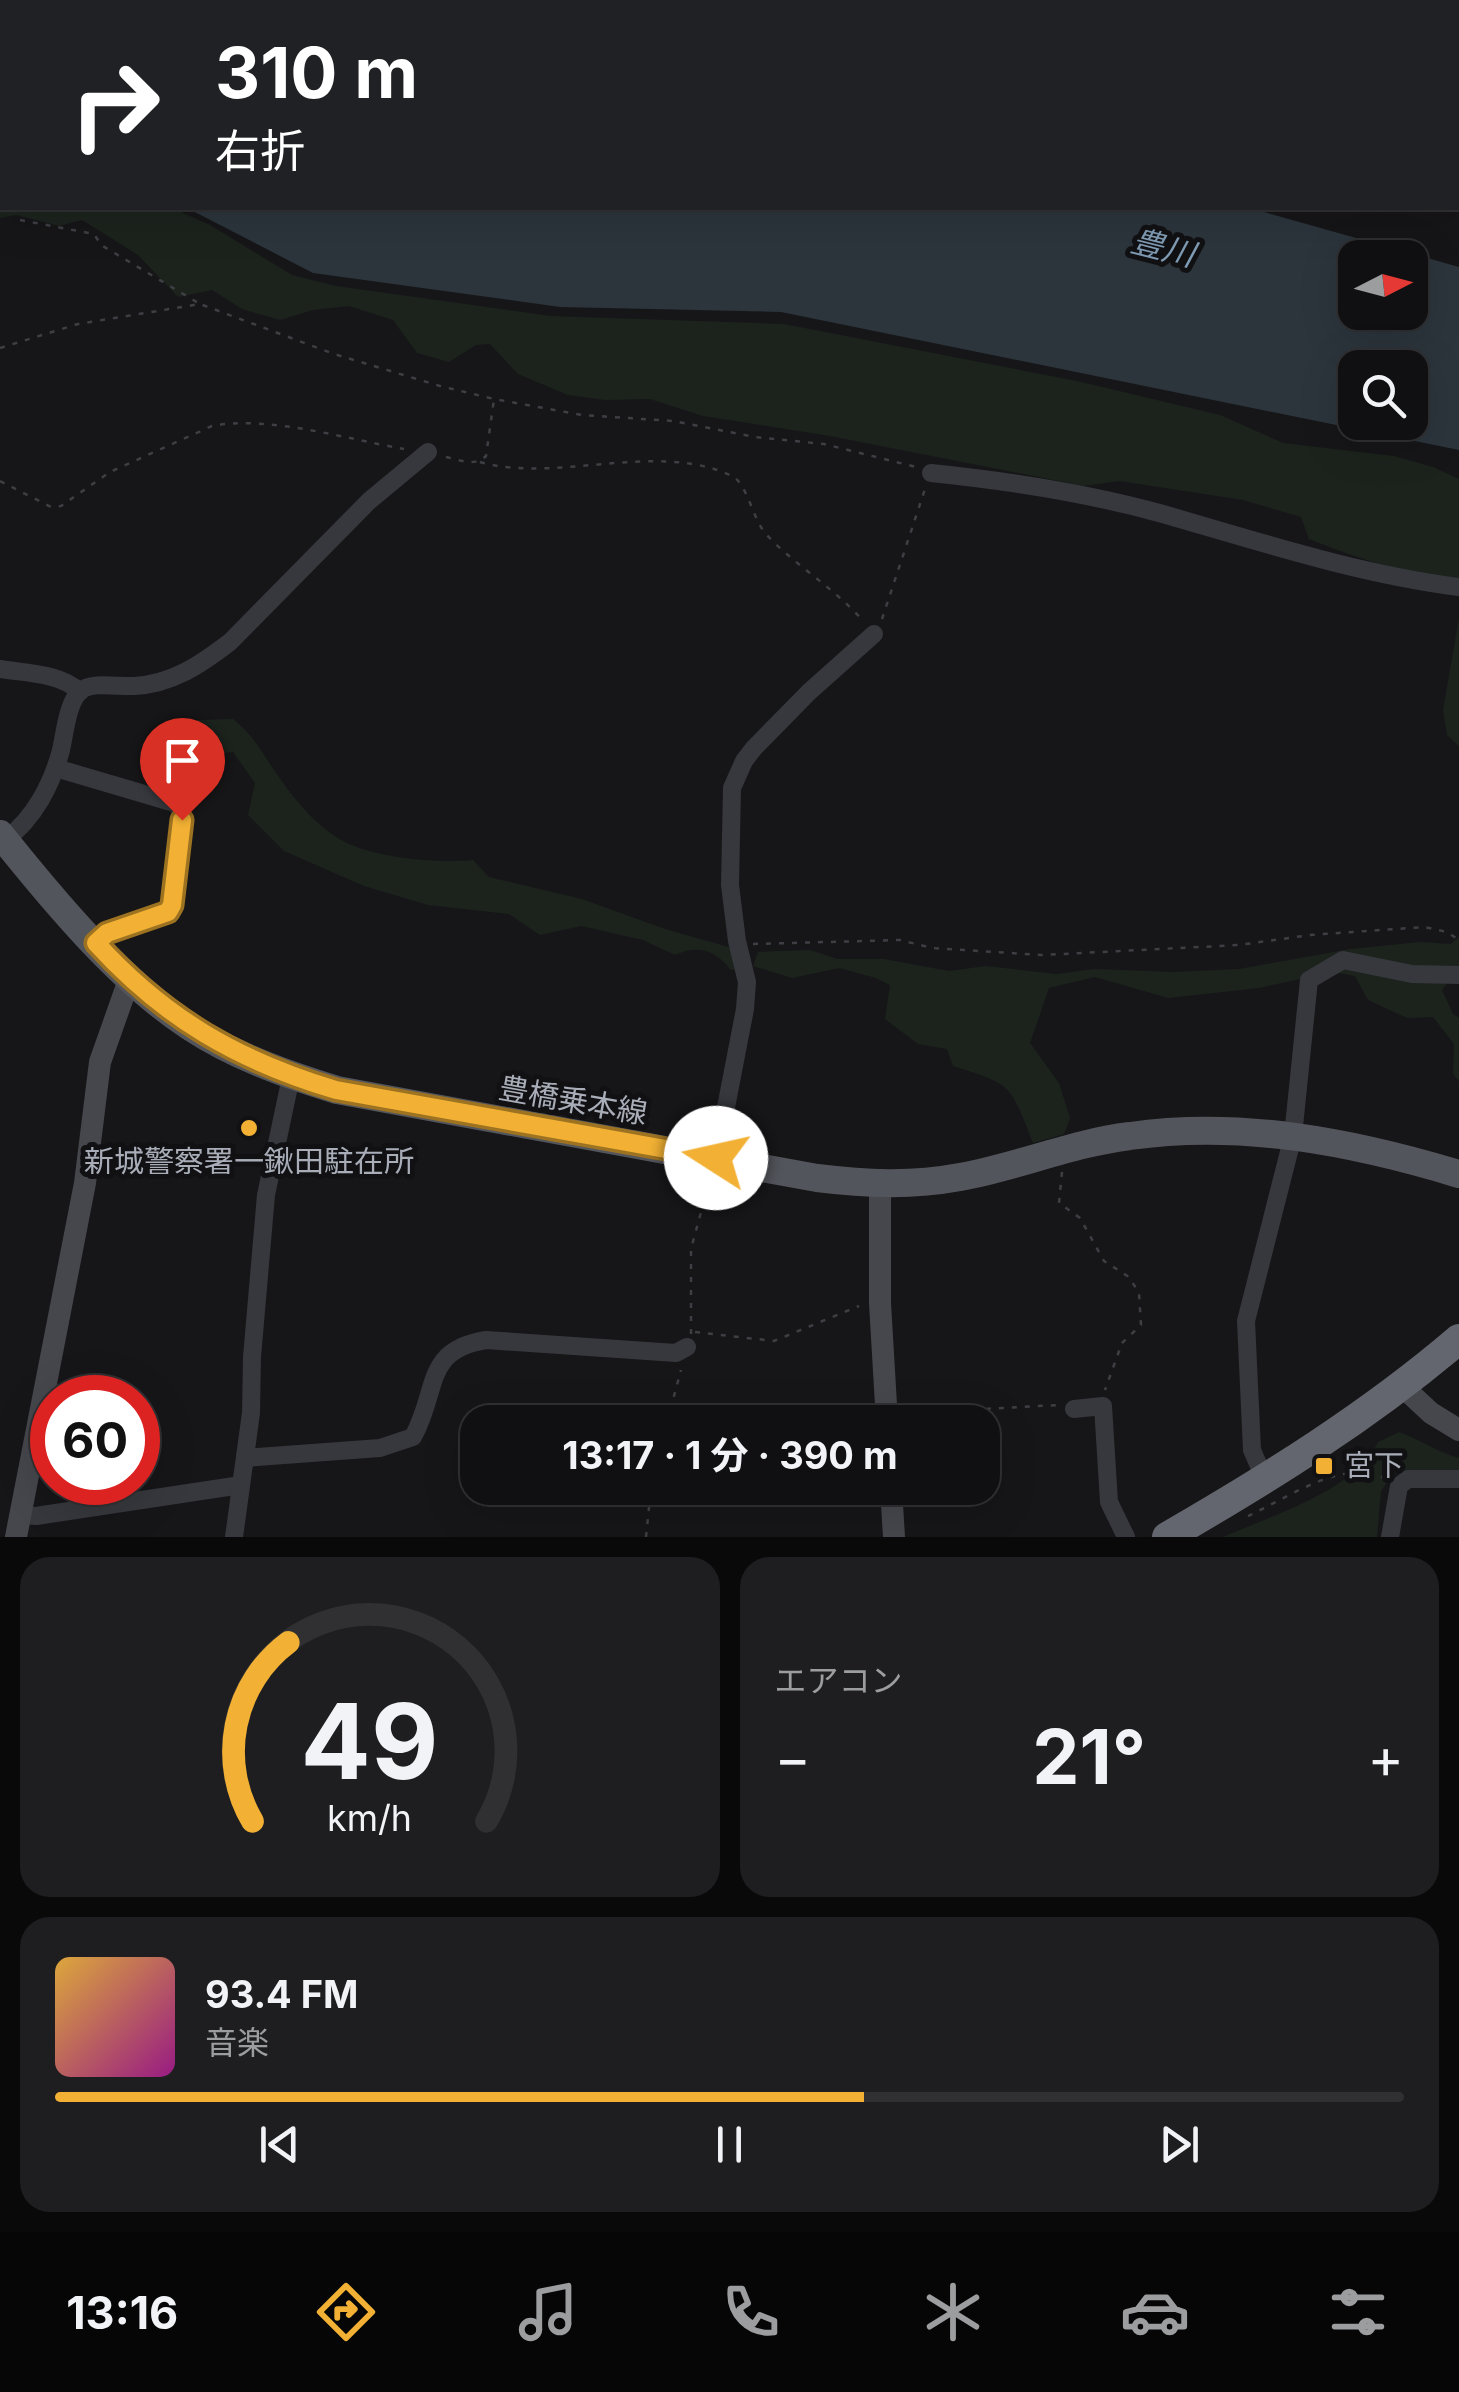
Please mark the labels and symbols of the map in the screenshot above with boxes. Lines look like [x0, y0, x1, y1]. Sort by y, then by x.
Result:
water label: 豊川 [1127, 221, 1202, 275]
north arrow [1338, 240, 1428, 330]
pin [140, 718, 225, 821]
street label: 豊橋乗本線 [496, 1069, 650, 1131]
position arrow [664, 1106, 768, 1210]
marker: 新城警察署一鍬田駐在所 [238, 1117, 260, 1139]
place label: 新城警察署一鍬田駐在所 [84, 1143, 414, 1179]
speed limit sign: 60 [30, 1375, 160, 1505]
place label: 宮下 [1344, 1447, 1404, 1483]
marker: 宮下 [1313, 1455, 1335, 1477]

